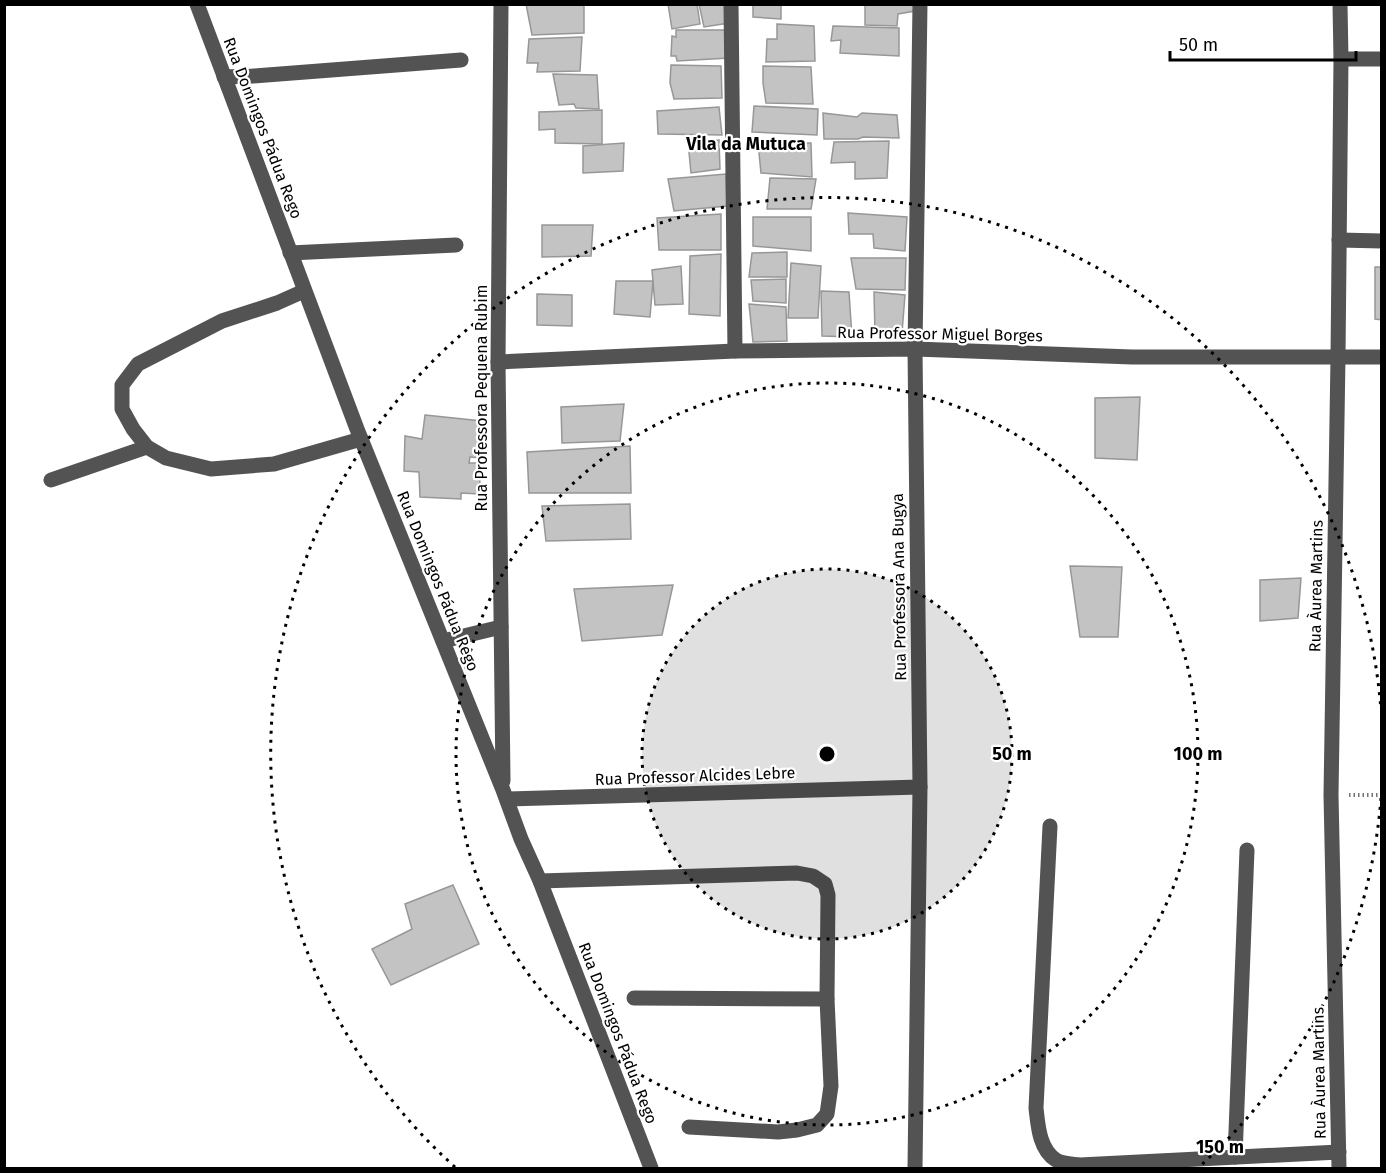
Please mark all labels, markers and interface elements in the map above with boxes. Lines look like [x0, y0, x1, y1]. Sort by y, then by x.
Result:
scale bar [1170, 24, 1356, 62]
text: 50 m [1179, 34, 1218, 56]
street label: Rua Domingos Pádua Rego [220, 35, 306, 221]
district label: Vila da Mutuca [685, 133, 806, 155]
street label: Rua Professora Pequena Rubim [472, 285, 491, 511]
street label: Rua Professor Miguel Borges [837, 323, 1043, 345]
street label: Rua Domingos Pádua Rego [393, 488, 483, 674]
street label: Rua Professora Ana Bugya [888, 493, 910, 681]
street label: Rua Àurea Martins [1304, 520, 1327, 652]
text: 50 m [992, 743, 1032, 765]
text: 100 m [1174, 743, 1222, 765]
centre of rings [817, 744, 837, 764]
street label: Rua Professor Alcides Lebre [594, 763, 796, 789]
street label: Rua Domingos Pádua Rego [575, 940, 661, 1126]
street label: Rua Àurea Martins [1307, 1007, 1330, 1139]
text: 150 m [1196, 1136, 1244, 1158]

